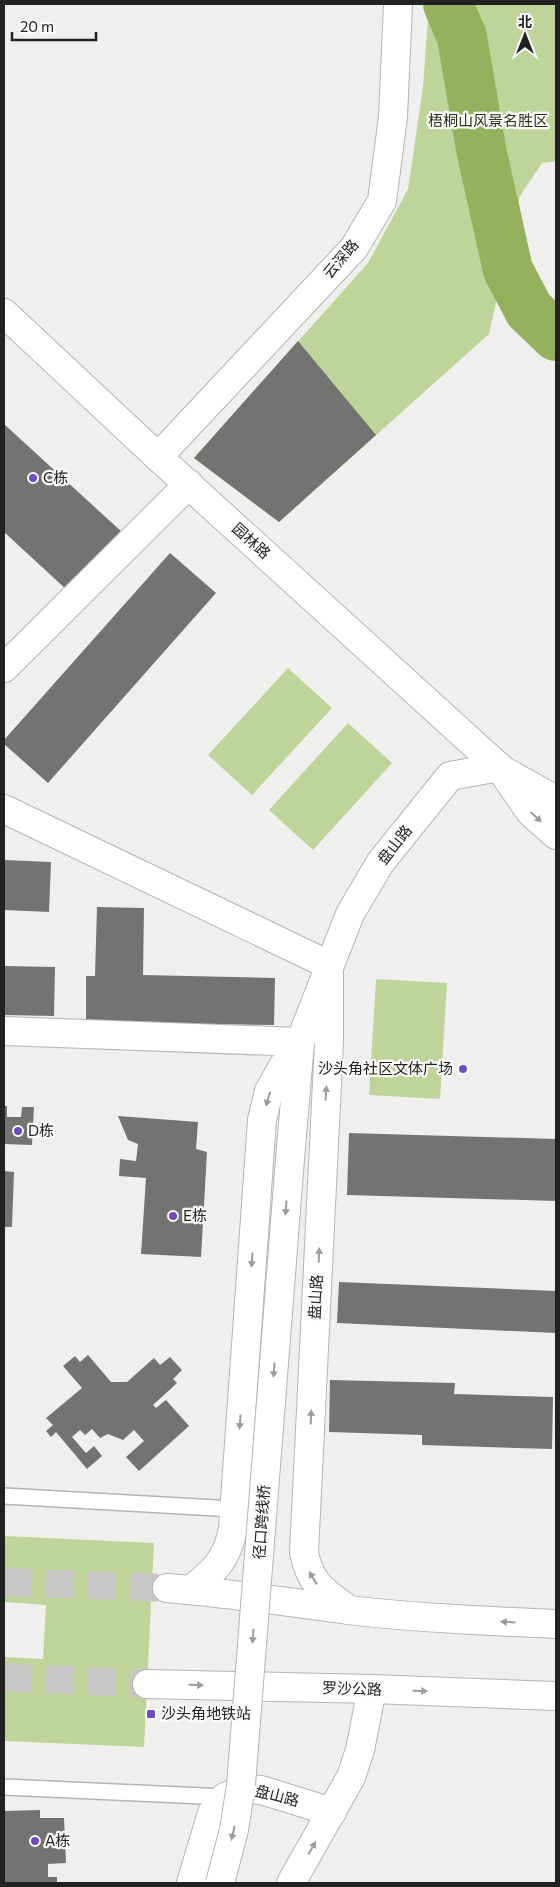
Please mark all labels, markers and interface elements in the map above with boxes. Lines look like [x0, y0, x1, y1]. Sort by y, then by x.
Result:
scale bar [12, 10, 96, 42]
north arrow [500, 10, 550, 60]
text: 北 [518, 13, 532, 30]
text: 20 m [20, 17, 54, 35]
park label: 梧桐山风景名胜区 [428, 111, 548, 129]
street label: 云深路 [319, 235, 362, 281]
place label: C栋 [43, 468, 68, 486]
marker: C栋 [27, 472, 39, 484]
street label: 园林路 [229, 519, 274, 562]
one-way arrow [530, 811, 542, 823]
street label: 盘山路 [373, 821, 415, 868]
place label: 沙头角社区文体广场 [318, 1059, 453, 1077]
marker: 沙头角社区文体广场 [457, 1063, 469, 1075]
one-way arrow [323, 1085, 331, 1101]
one-way arrow [263, 1092, 271, 1107]
place label: D栋 [28, 1121, 54, 1139]
marker: D栋 [12, 1125, 24, 1137]
one-way arrow [282, 1200, 290, 1216]
place label: E栋 [183, 1206, 207, 1224]
marker: E栋 [167, 1210, 179, 1222]
one-way arrow [315, 1247, 323, 1263]
one-way arrow [247, 1253, 255, 1269]
street label: 盘山路 [305, 1274, 325, 1320]
one-way arrow [269, 1362, 277, 1378]
one-way arrow [307, 1409, 315, 1425]
one-way arrow [236, 1415, 244, 1431]
street label: 径口跨线桥 [249, 1484, 273, 1560]
one-way arrow [308, 1571, 318, 1584]
one-way arrow [499, 1618, 515, 1626]
one-way arrow [249, 1629, 257, 1645]
street label: 罗沙公路 [322, 1678, 382, 1698]
one-way arrow [188, 1681, 204, 1689]
one-way arrow [413, 1687, 429, 1695]
place label: 沙头角地铁站 [161, 1704, 251, 1722]
marker: 沙头角地铁站 [145, 1708, 157, 1720]
street label: 盘山路 [253, 1781, 301, 1809]
one-way arrow [229, 1825, 237, 1840]
place label: A栋 [45, 1831, 70, 1849]
marker: A栋 [29, 1835, 41, 1847]
one-way arrow [308, 1840, 316, 1855]

